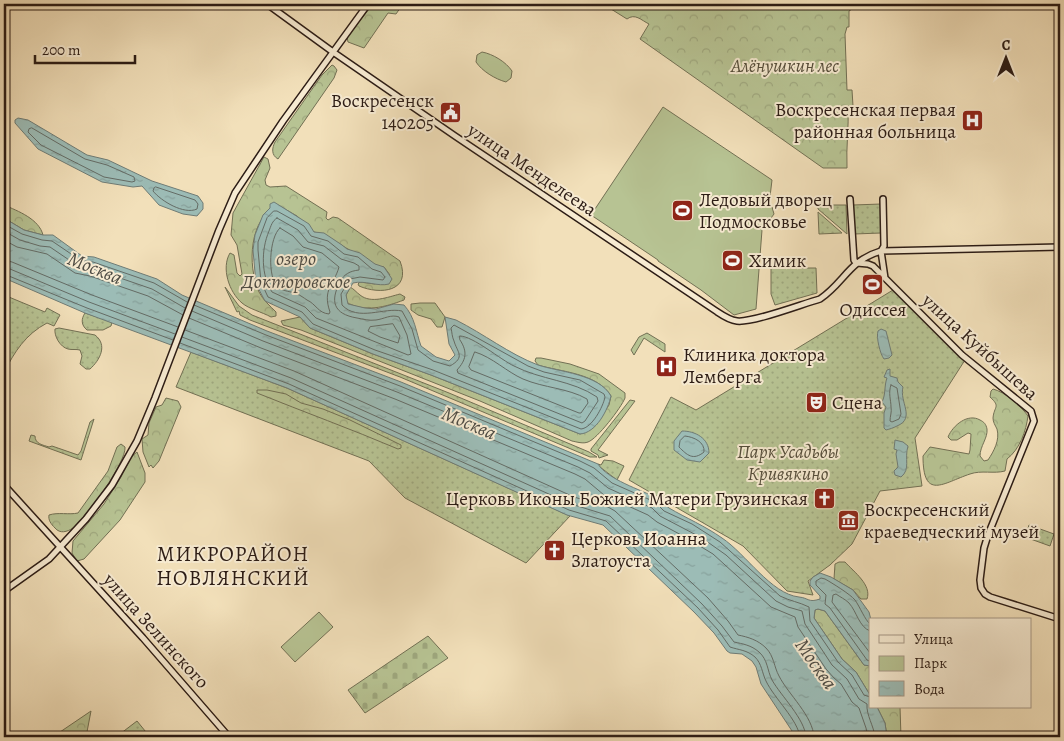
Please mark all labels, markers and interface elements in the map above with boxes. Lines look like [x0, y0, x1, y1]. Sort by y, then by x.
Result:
scale bar [35, 32, 135, 64]
north arrow [982, 32, 1032, 82]
text: С [1002, 36, 1011, 55]
text: 200 m [42, 40, 81, 60]
park label: Алёнушкин лес [730, 53, 839, 79]
place label: Воскресенск 140205 [331, 88, 434, 136]
place label: Воскресенская первая районная больница [775, 97, 956, 145]
public building icon: Воскресенск 140205 [438, 100, 462, 124]
hospital icon: Воскресенская первая районная больница [960, 109, 984, 133]
street label: улица Менделеева [462, 117, 602, 223]
place label: Ледовый дворец Подмосковье [699, 187, 832, 235]
sports icon: Ледовый дворец Подмосковье [671, 199, 695, 223]
water label: Москва [64, 245, 126, 291]
water label: озеро Докторовское [240, 245, 350, 295]
place label: Химик [749, 248, 806, 274]
sports icon: Химик [721, 249, 745, 273]
sports icon: Одиссея [861, 272, 885, 296]
street label: улица Куйбышева [915, 287, 1044, 406]
place label: Одиссея [840, 297, 906, 323]
place label: Клиника доктора Лемберга [683, 342, 826, 390]
hospital icon: Клиника доктора Лемберга [655, 354, 679, 378]
place label: Сцена [832, 390, 883, 416]
theatre icon: Сцена [804, 391, 828, 415]
water label: Москва [438, 399, 500, 447]
park label: Парк Усадьбы Кривякино [737, 439, 839, 487]
place label: Церковь Иконы Божией Матери Грузинская [446, 486, 808, 512]
church icon: Церковь Иконы Божией Матери Грузинская [812, 487, 836, 511]
place label: Воскресенский краеведческий музей [864, 497, 1039, 545]
museum icon: Воскресенский краеведческий музей [836, 509, 860, 533]
place label: Церковь Иоанна Златоуста [571, 526, 707, 574]
church icon: Церковь Иоанна Златоуста [543, 538, 567, 562]
district label: МИКРОРАЙОН НОВЛЯНСКИЙ [156, 540, 310, 592]
street label: улица Зелинского [96, 567, 215, 694]
legend [869, 618, 1032, 708]
text: Улица [914, 629, 953, 649]
water label: Москва [789, 633, 843, 695]
text: Парк [914, 653, 947, 673]
text: Вода [914, 679, 945, 699]

